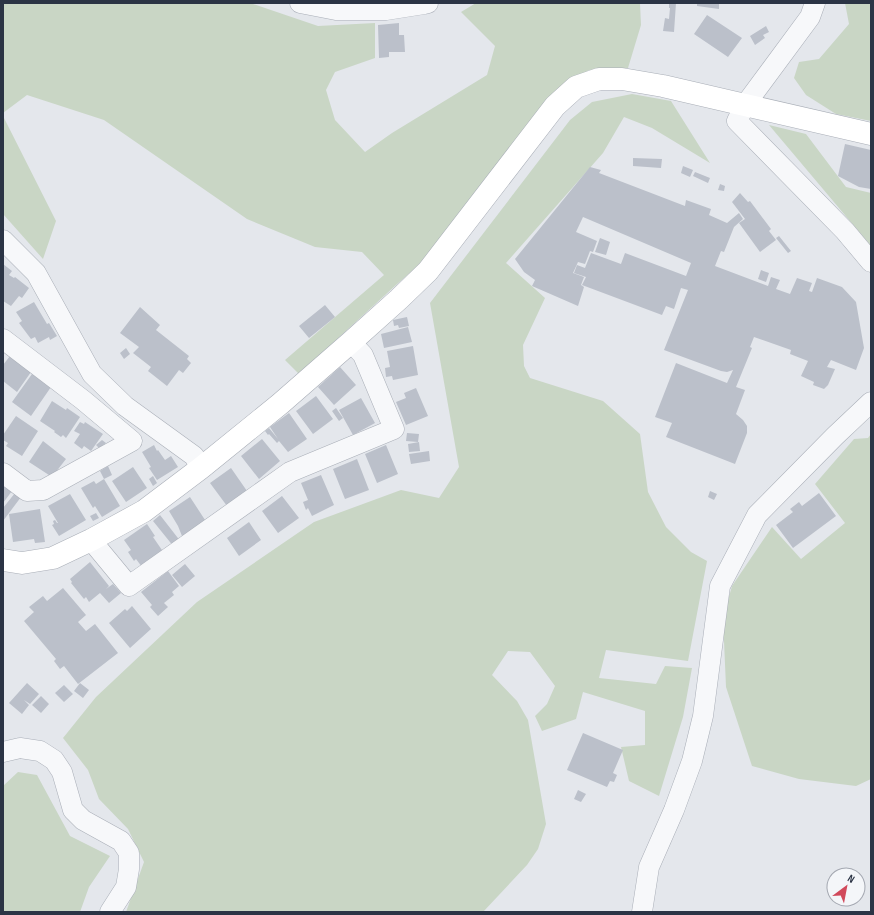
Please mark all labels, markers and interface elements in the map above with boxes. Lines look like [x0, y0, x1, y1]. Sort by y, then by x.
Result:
north arrow [826, 867, 866, 907]
text: N [845, 872, 857, 886]

